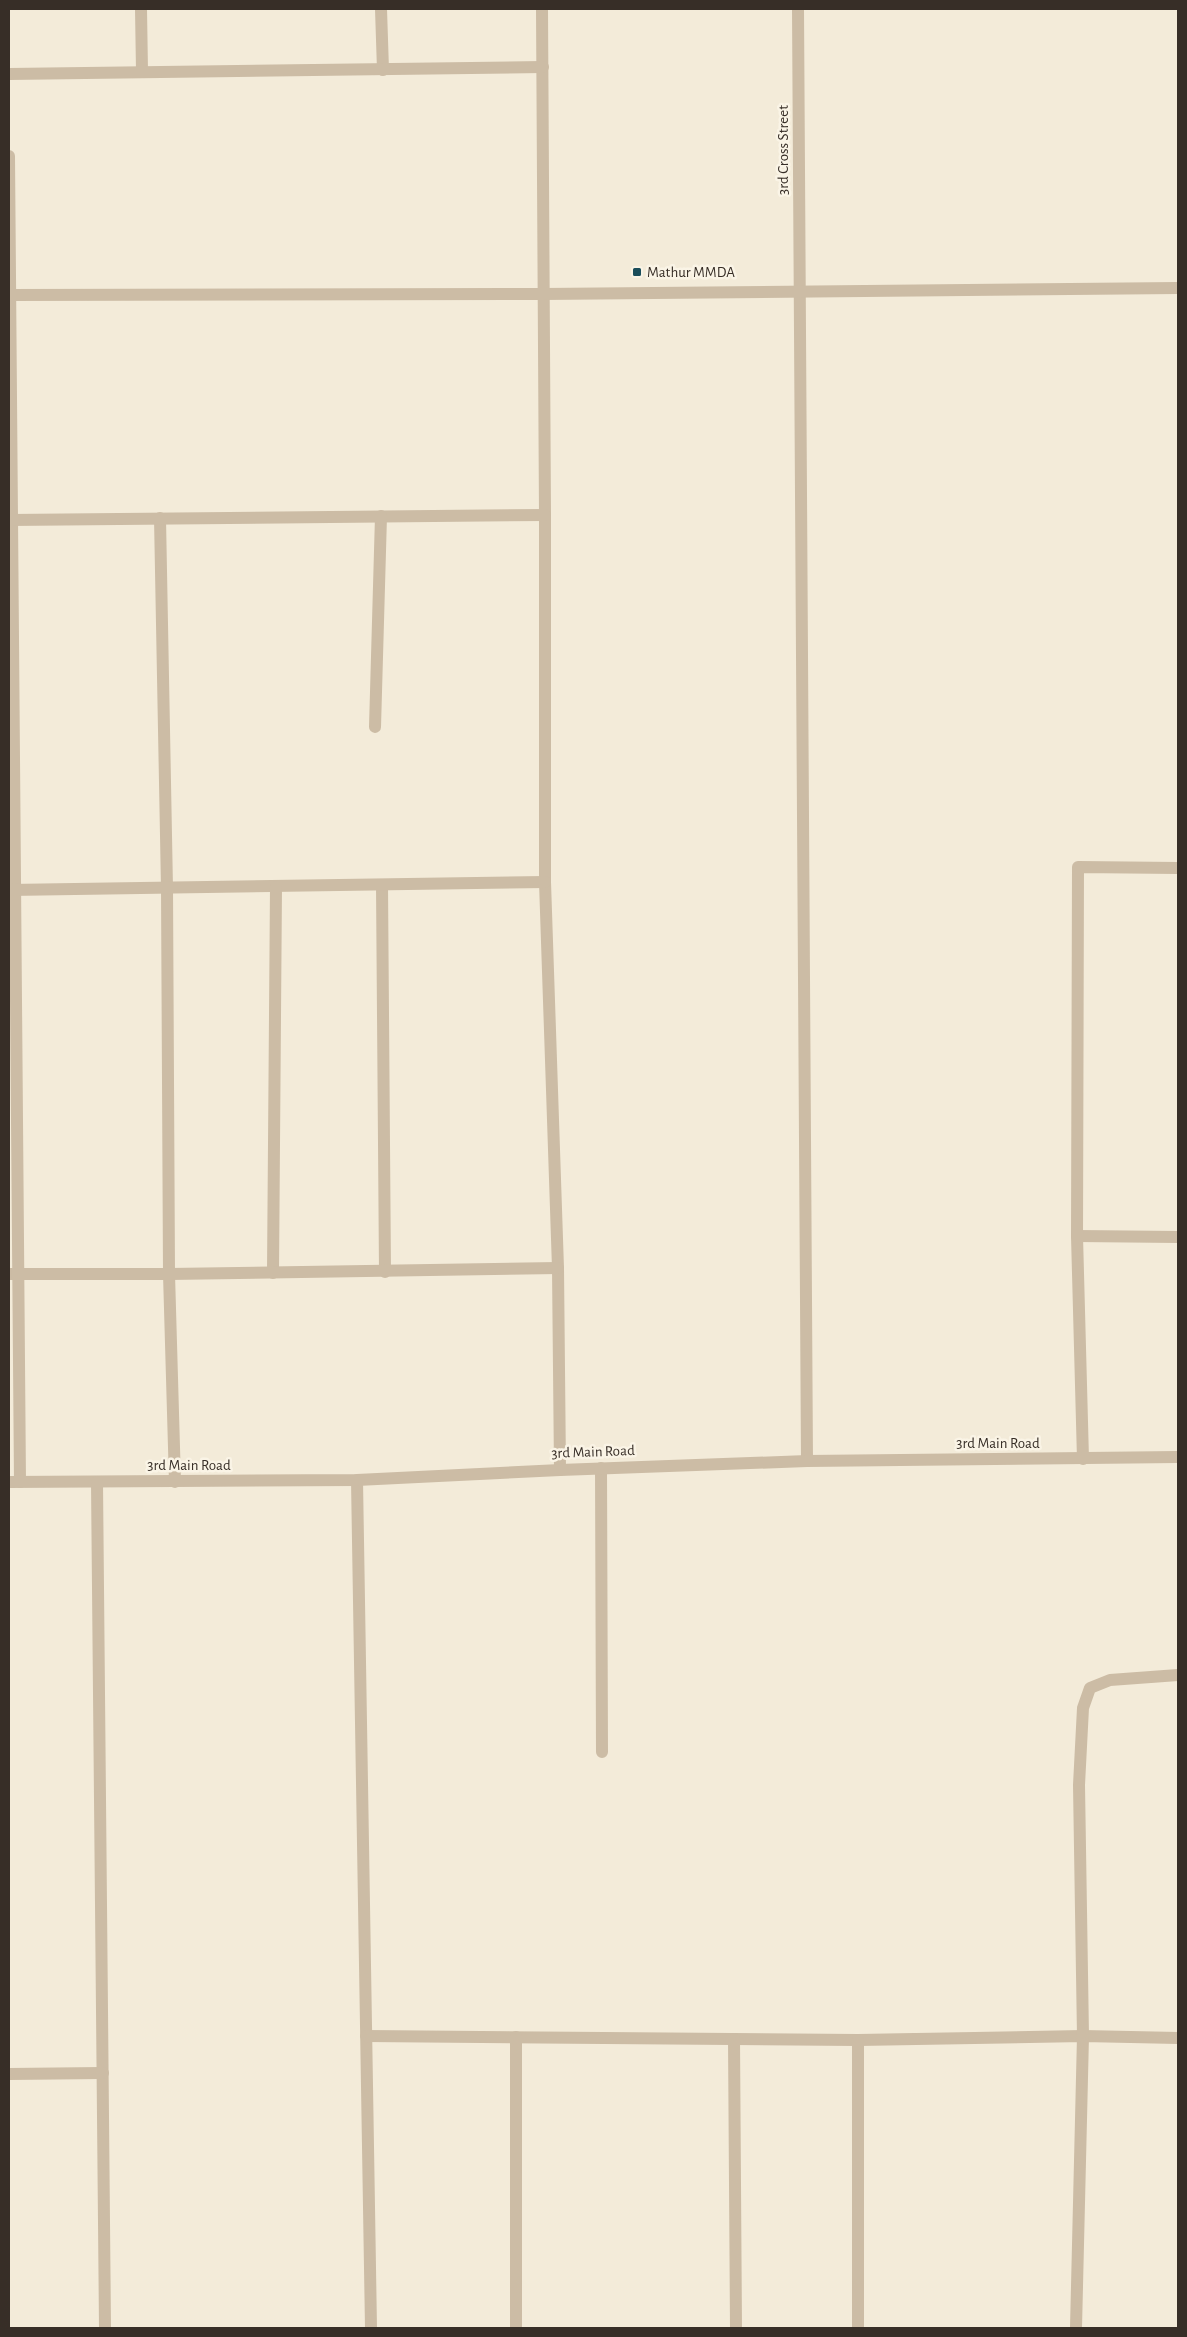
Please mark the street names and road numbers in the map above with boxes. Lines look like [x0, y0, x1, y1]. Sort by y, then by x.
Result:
street label: 3rd Cross Street [776, 105, 791, 195]
street label: 3rd Main Road [956, 1436, 1040, 1451]
street label: 3rd Main Road [551, 1443, 635, 1461]
street label: 3rd Main Road [147, 1458, 231, 1473]

